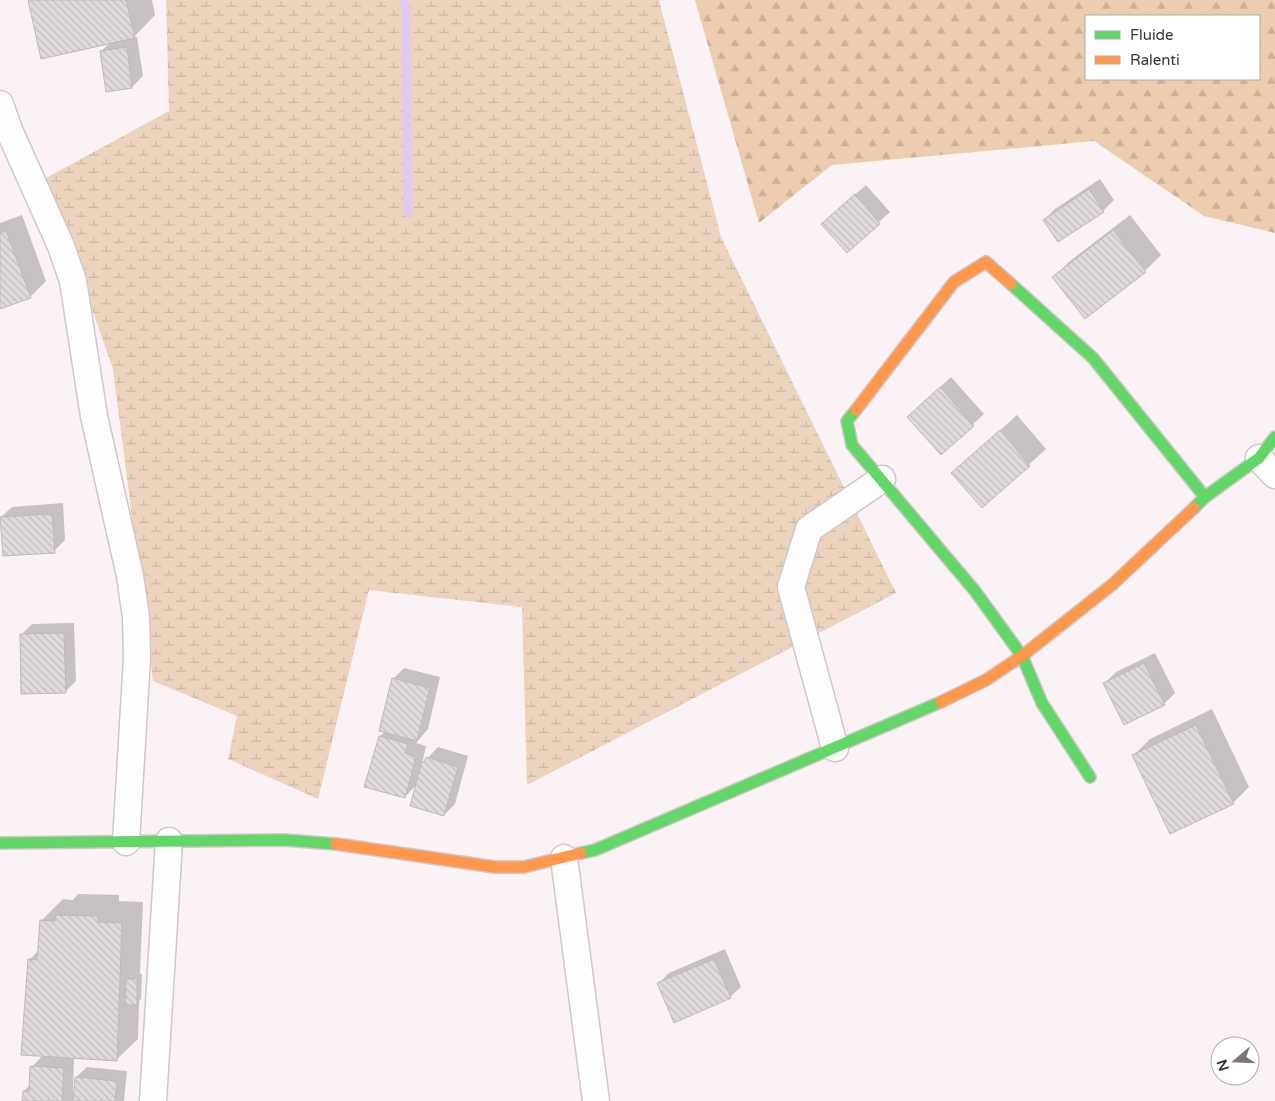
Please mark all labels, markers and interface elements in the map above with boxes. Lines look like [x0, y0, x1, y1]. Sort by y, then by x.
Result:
legend [1085, 15, 1260, 80]
text: Fluide [1130, 26, 1174, 44]
text: Ralenti [1130, 51, 1180, 69]
north arrow [1210, 1036, 1260, 1086]
text: N [1213, 1057, 1233, 1073]

